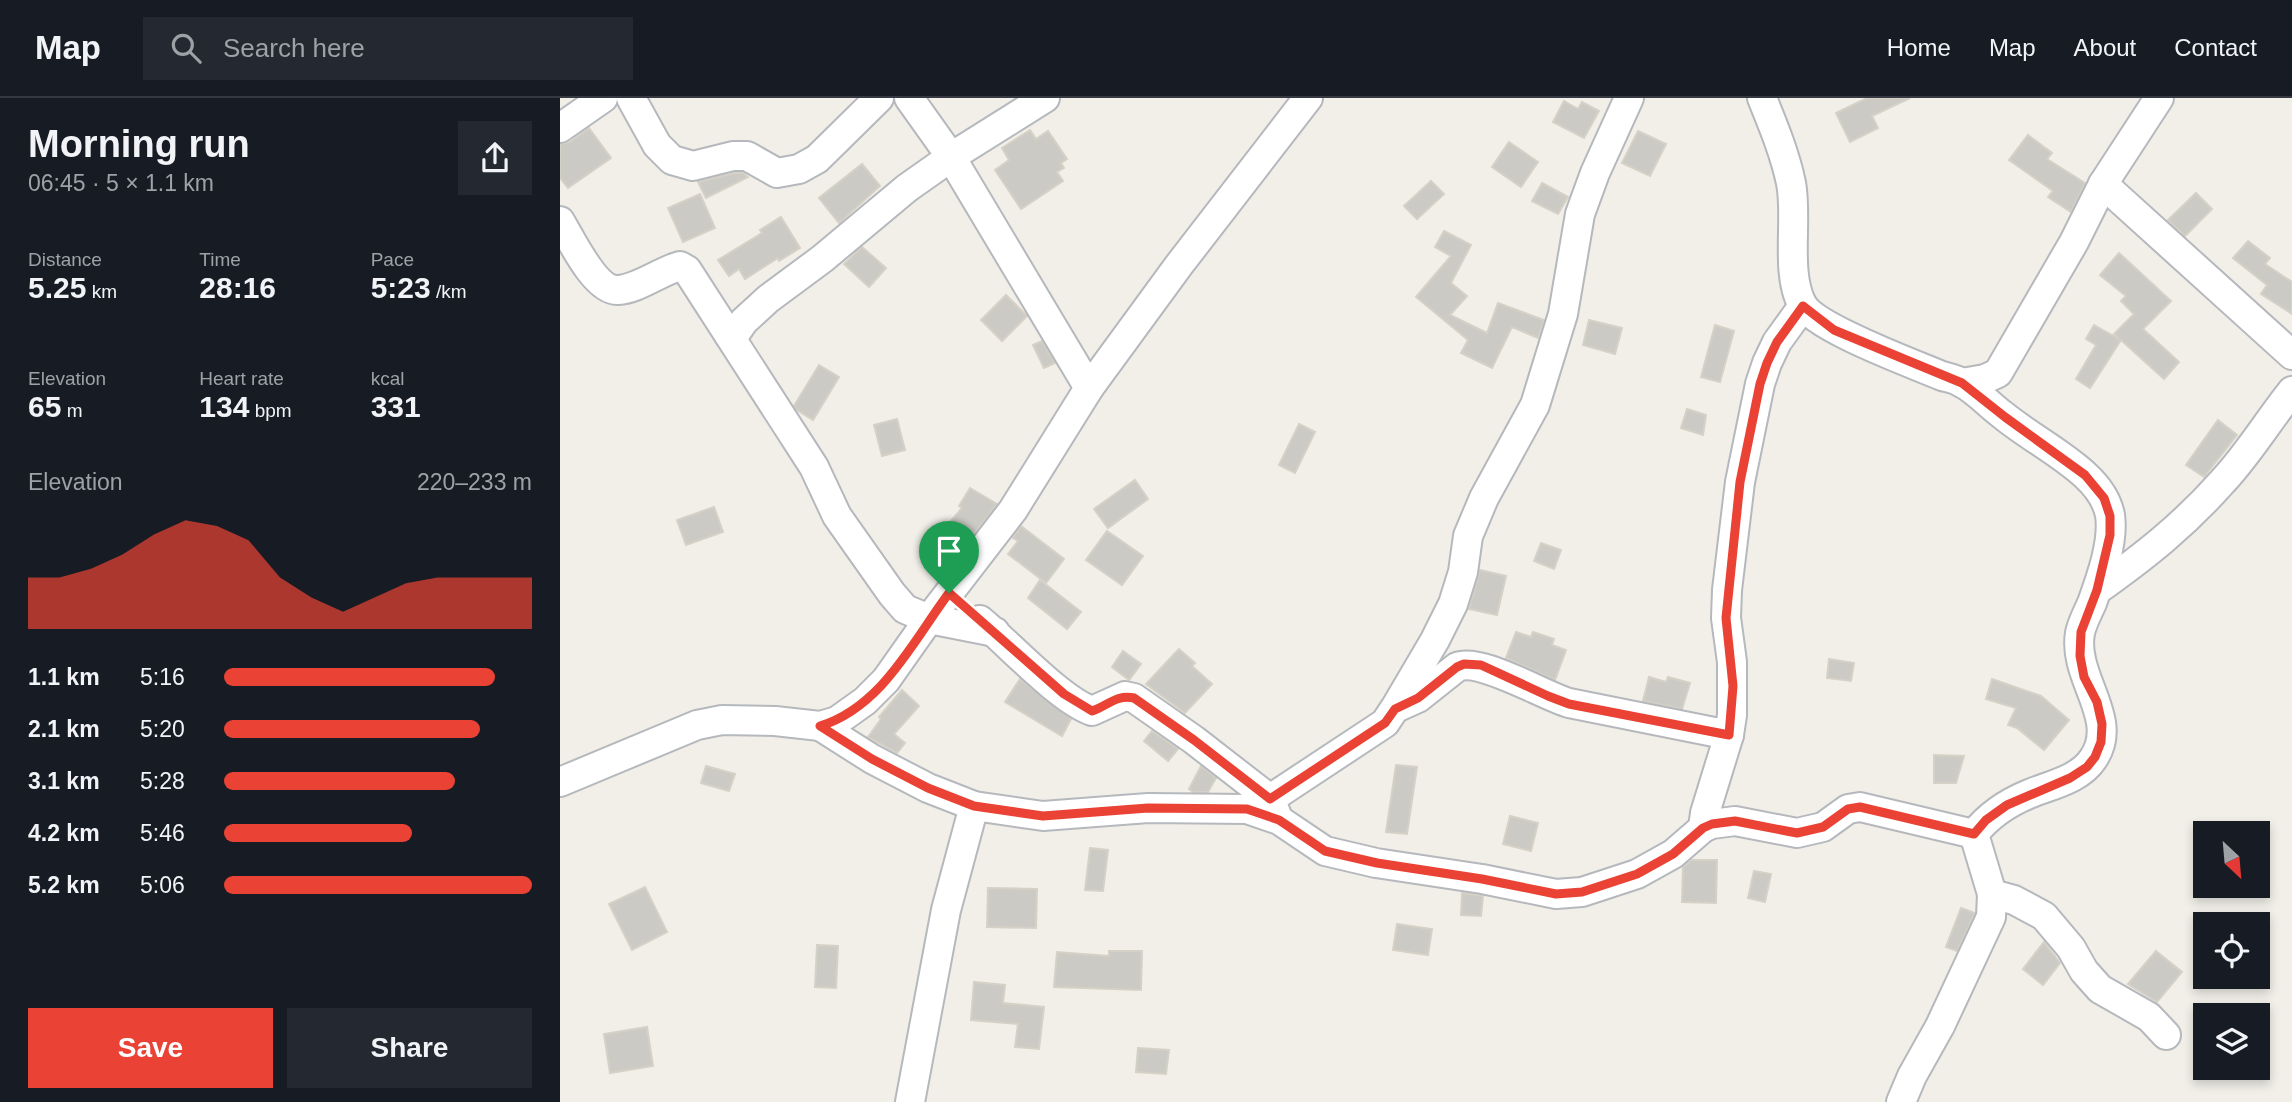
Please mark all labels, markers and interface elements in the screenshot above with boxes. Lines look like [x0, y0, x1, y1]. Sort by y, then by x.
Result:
search box [143, 17, 633, 80]
text: Map [35, 29, 101, 66]
icon: search [167, 29, 205, 67]
text: Search here [223, 33, 365, 63]
text: Home [1887, 34, 1951, 61]
text: Map [1989, 34, 2036, 61]
text: About [2074, 34, 2136, 61]
text: Contact [2174, 34, 2257, 61]
button: share [458, 121, 532, 195]
text: Morning run [28, 123, 250, 165]
text: 06:45 · 5 × 1.1 km [28, 170, 214, 196]
text: Distance [28, 249, 102, 270]
text: Time [199, 249, 241, 270]
text: Pace [371, 249, 414, 270]
text: 5.25 [28, 271, 86, 304]
text: 28:16 [199, 271, 276, 304]
text: 5:23 [371, 271, 431, 304]
text: km [86, 281, 117, 302]
text: /km [431, 281, 467, 302]
text: Elevation [28, 368, 106, 389]
text: Heart rate [199, 368, 284, 389]
text: kcal [371, 368, 404, 389]
text: 65 [28, 390, 61, 423]
text: 134 [199, 390, 249, 423]
text: 331 [371, 390, 421, 423]
text: m [61, 400, 82, 421]
text: bpm [249, 400, 292, 421]
text: Elevation [28, 469, 123, 495]
text: 220–233 m [417, 469, 532, 495]
pin [919, 521, 979, 593]
icon: arrive [930, 532, 968, 570]
text: 1.1 km [28, 664, 100, 690]
text: 5:16 [140, 664, 185, 690]
text: 2.1 km [28, 716, 100, 742]
text: 5:20 [140, 716, 185, 742]
text: 3.1 km [28, 768, 100, 794]
text: 5:28 [140, 768, 185, 794]
text: 4.2 km [28, 820, 100, 846]
text: 5:46 [140, 820, 185, 846]
north arrow [2193, 821, 2270, 898]
map controls [2193, 821, 2270, 1080]
text: 5.2 km [28, 872, 100, 898]
text: 5:06 [140, 872, 185, 898]
button: locate [2193, 912, 2270, 989]
button: layers [2193, 1003, 2270, 1080]
button: Save [28, 1008, 273, 1088]
button: Share [287, 1008, 532, 1088]

